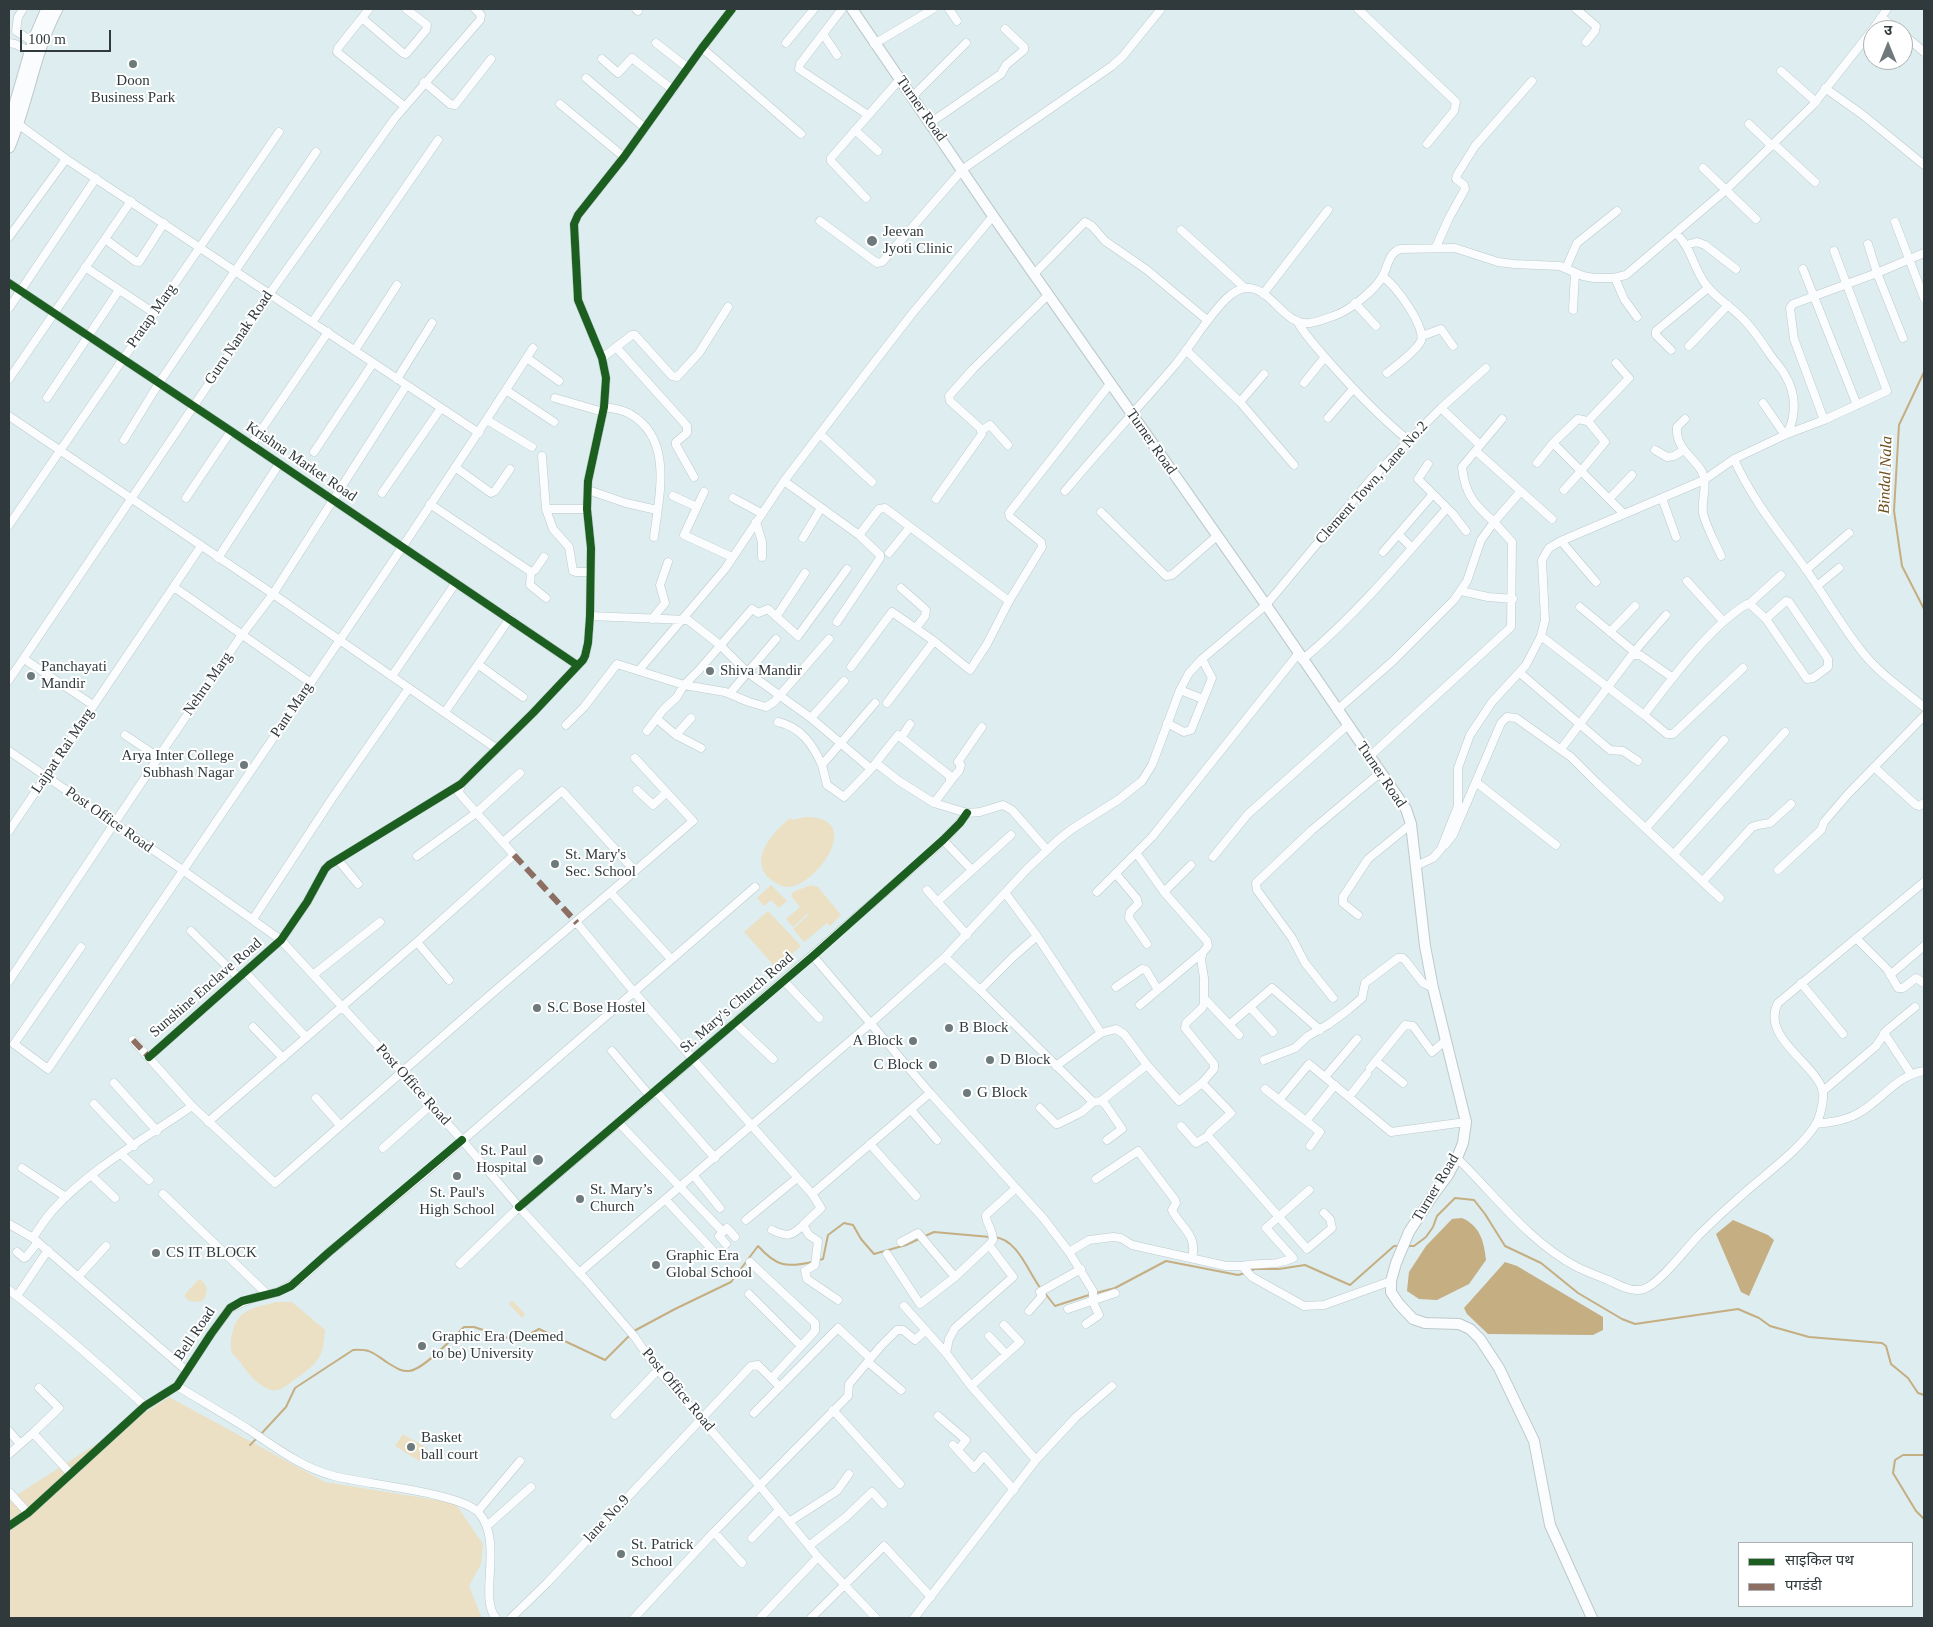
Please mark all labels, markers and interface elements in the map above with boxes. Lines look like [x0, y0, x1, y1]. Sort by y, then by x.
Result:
scale bar [22, 20, 114, 52]
north arrow [1863, 20, 1913, 70]
text: उ [1884, 23, 1892, 38]
text: 100 m [28, 31, 66, 47]
marker: Doon Business Park [127, 58, 139, 70]
place label: Doon Business Park [91, 72, 175, 107]
street label: Turner Road [892, 73, 950, 145]
place label: Jeevan Jyoti Clinic [883, 223, 953, 258]
marker: Jeevan Jyoti Clinic [865, 234, 879, 248]
street label: Pratap Marg [123, 280, 181, 352]
street label: Guru Nanak Road [201, 288, 277, 388]
street label: Turner Road [1122, 406, 1180, 478]
street label: Krishna Market Road [242, 418, 360, 506]
street label: Clement Town, Lane No.2 [1312, 418, 1432, 548]
water label: Bindal Nala [1875, 436, 1897, 514]
street label: Nehru Marg [180, 649, 236, 719]
place label: Panchayati Mandir [41, 658, 107, 693]
place label: Shiva Mandir [720, 662, 802, 680]
marker: Shiva Mandir [704, 665, 716, 677]
marker: Panchayati Mandir [25, 670, 37, 682]
street label: Pant Marg [267, 679, 317, 741]
street label: Lajpat Rai Marg [28, 705, 98, 797]
street label: Turner Road [1352, 739, 1410, 811]
place label: Arya Inter College Subhash Nagar [122, 747, 234, 782]
marker: Arya Inter College Subhash Nagar [238, 759, 250, 771]
street label: Post Office Road [62, 783, 156, 857]
place label: St. Mary's Sec. School [565, 846, 636, 881]
marker: St. Mary's Sec. School [549, 858, 561, 870]
street label: Sunshine Enclave Road [146, 934, 266, 1042]
street label: St. Mary's Church Road [677, 949, 797, 1057]
place label: S.C Bose Hostel [547, 999, 646, 1017]
marker: S.C Bose Hostel [531, 1002, 543, 1014]
place label: B Block [959, 1019, 1009, 1037]
marker: B Block [943, 1022, 955, 1034]
place label: A Block [853, 1032, 903, 1050]
marker: A Block [907, 1035, 919, 1047]
street label: Post Office Road [372, 1041, 454, 1129]
place label: D Block [1000, 1051, 1050, 1069]
marker: D Block [984, 1054, 996, 1066]
place label: C Block [873, 1056, 923, 1074]
marker: C Block [927, 1059, 939, 1071]
place label: G Block [977, 1084, 1027, 1102]
marker: G Block [961, 1087, 973, 1099]
place label: St. Paul Hospital [476, 1142, 527, 1177]
street label: Turner Road [1409, 1151, 1463, 1225]
marker: St. Paul Hospital [531, 1153, 545, 1167]
marker: St. Paul's High School [451, 1170, 463, 1182]
place label: St. Mary’s Church [590, 1181, 653, 1216]
place label: St. Paul's High School [419, 1184, 495, 1219]
marker: St. Mary’s Church [574, 1193, 586, 1205]
place label: CS IT BLOCK [166, 1244, 257, 1262]
marker: CS IT BLOCK [150, 1247, 162, 1259]
place label: Graphic Era Global School [666, 1247, 752, 1282]
marker: Graphic Era Global School [650, 1259, 662, 1271]
street label: Bell Road [171, 1304, 219, 1364]
place label: Graphic Era (Deemed to be) University [432, 1328, 564, 1363]
marker: Graphic Era (Deemed to be) University [416, 1340, 428, 1352]
street label: Post Office Road [638, 1345, 718, 1435]
place label: Basket ball court [421, 1429, 478, 1464]
marker: Basket ball court [405, 1441, 417, 1453]
street label: lane No.9 [581, 1492, 633, 1546]
place label: St. Patrick School [631, 1536, 693, 1571]
legend [1738, 1542, 1913, 1607]
marker: St. Patrick School [615, 1548, 627, 1560]
text: साइकिल पथ [1785, 1552, 1854, 1568]
text: पगडंडी [1785, 1577, 1822, 1593]

